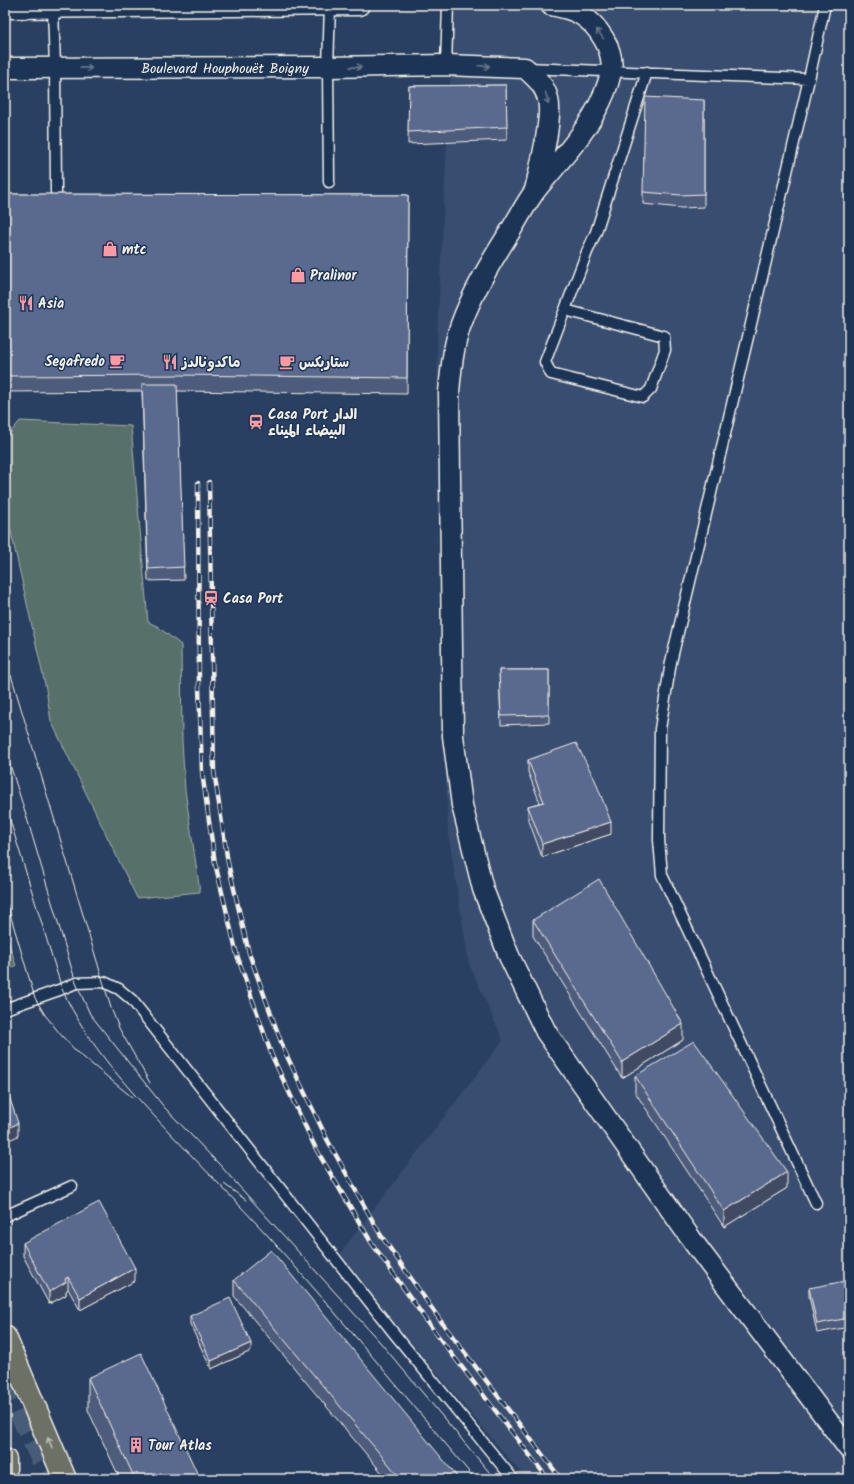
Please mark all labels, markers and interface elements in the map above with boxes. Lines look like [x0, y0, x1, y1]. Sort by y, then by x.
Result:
one-way arrow [596, 29, 604, 40]
street label: Boulevard Houphouët Boigny [141, 58, 309, 80]
one-way arrow [478, 62, 491, 70]
one-way arrow [349, 63, 362, 70]
one-way arrow [79, 64, 92, 72]
one-way arrow [544, 91, 551, 104]
place label: mtc [122, 239, 147, 261]
shop icon: mtc [101, 240, 119, 258]
place label: Pralinor [310, 265, 357, 287]
shop icon: Pralinor [289, 266, 307, 284]
place label: Asia [38, 293, 64, 315]
restaurant icon: Asia [17, 294, 35, 312]
place label: Segafredo [45, 351, 106, 373]
cafe icon: Segafredo [108, 352, 126, 370]
place label: ماكدونالدز [180, 352, 240, 374]
place label: ستاربكس [299, 352, 349, 374]
restaurant icon: ماكدونالدز [161, 353, 179, 371]
cafe icon: ستاربكس [278, 353, 296, 371]
place label: Casa Port الدار البيضاء الميناء [268, 404, 357, 442]
station icon: Casa Port الدار البيضاء الميناء [247, 413, 265, 431]
place label: Casa Port [223, 588, 284, 610]
station icon: Casa Port [202, 589, 220, 607]
place label: Tour Atlas [148, 1435, 212, 1457]
building icon: Tour Atlas [127, 1436, 145, 1454]
one-way arrow [46, 1438, 53, 1450]

